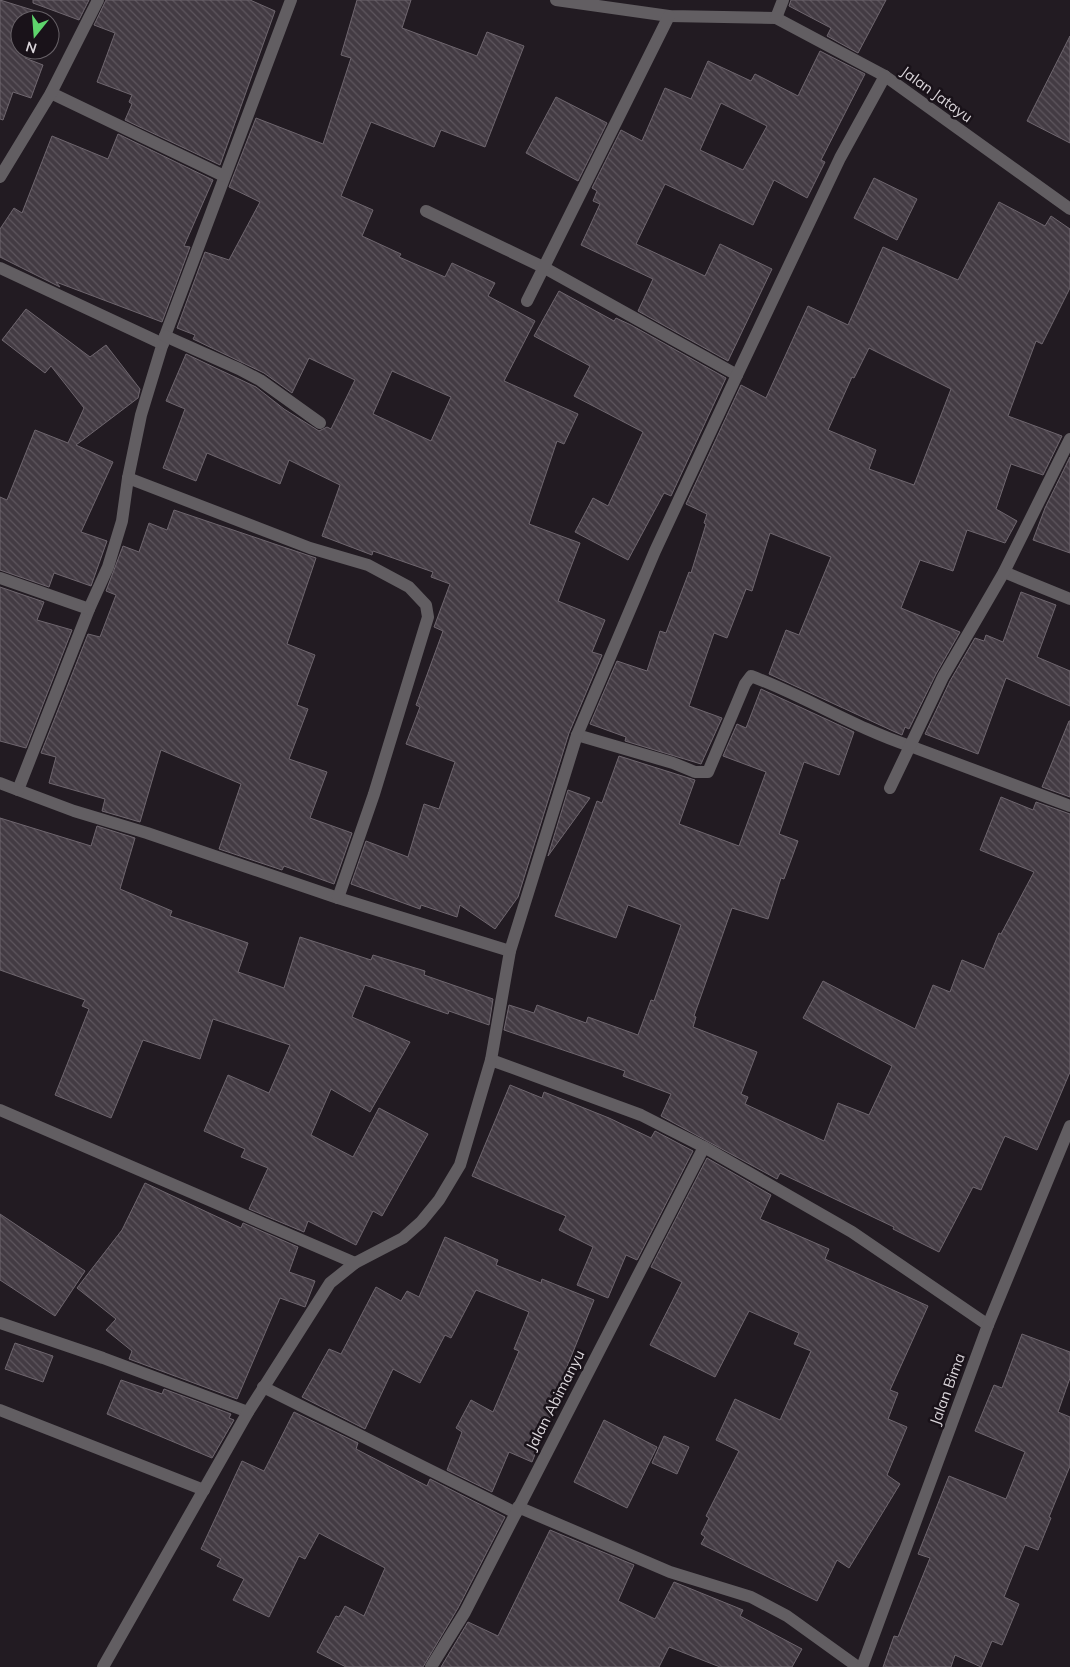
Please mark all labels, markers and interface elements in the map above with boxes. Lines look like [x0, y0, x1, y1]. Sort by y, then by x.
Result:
north arrow [10, 10, 60, 60]
text: N [24, 37, 39, 58]
street label: Jalan Jatayu [897, 62, 977, 126]
street label: Jalan Abimanyu [521, 1347, 589, 1453]
street label: Jalan Bima [925, 1350, 969, 1428]

